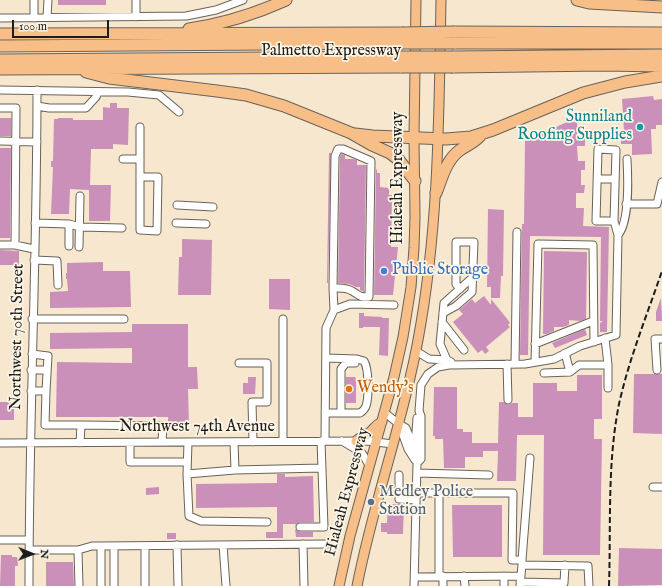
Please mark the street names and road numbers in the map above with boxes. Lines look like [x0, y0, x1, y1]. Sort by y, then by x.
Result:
street label: Palmetto Expressway [261, 42, 401, 62]
street label: Hialeah Expressway [389, 112, 409, 244]
street label: Northwest 70th Street [7, 264, 29, 410]
street label: Northwest 74th Avenue [119, 418, 275, 438]
street label: Hialeah Expressway [322, 425, 374, 559]

